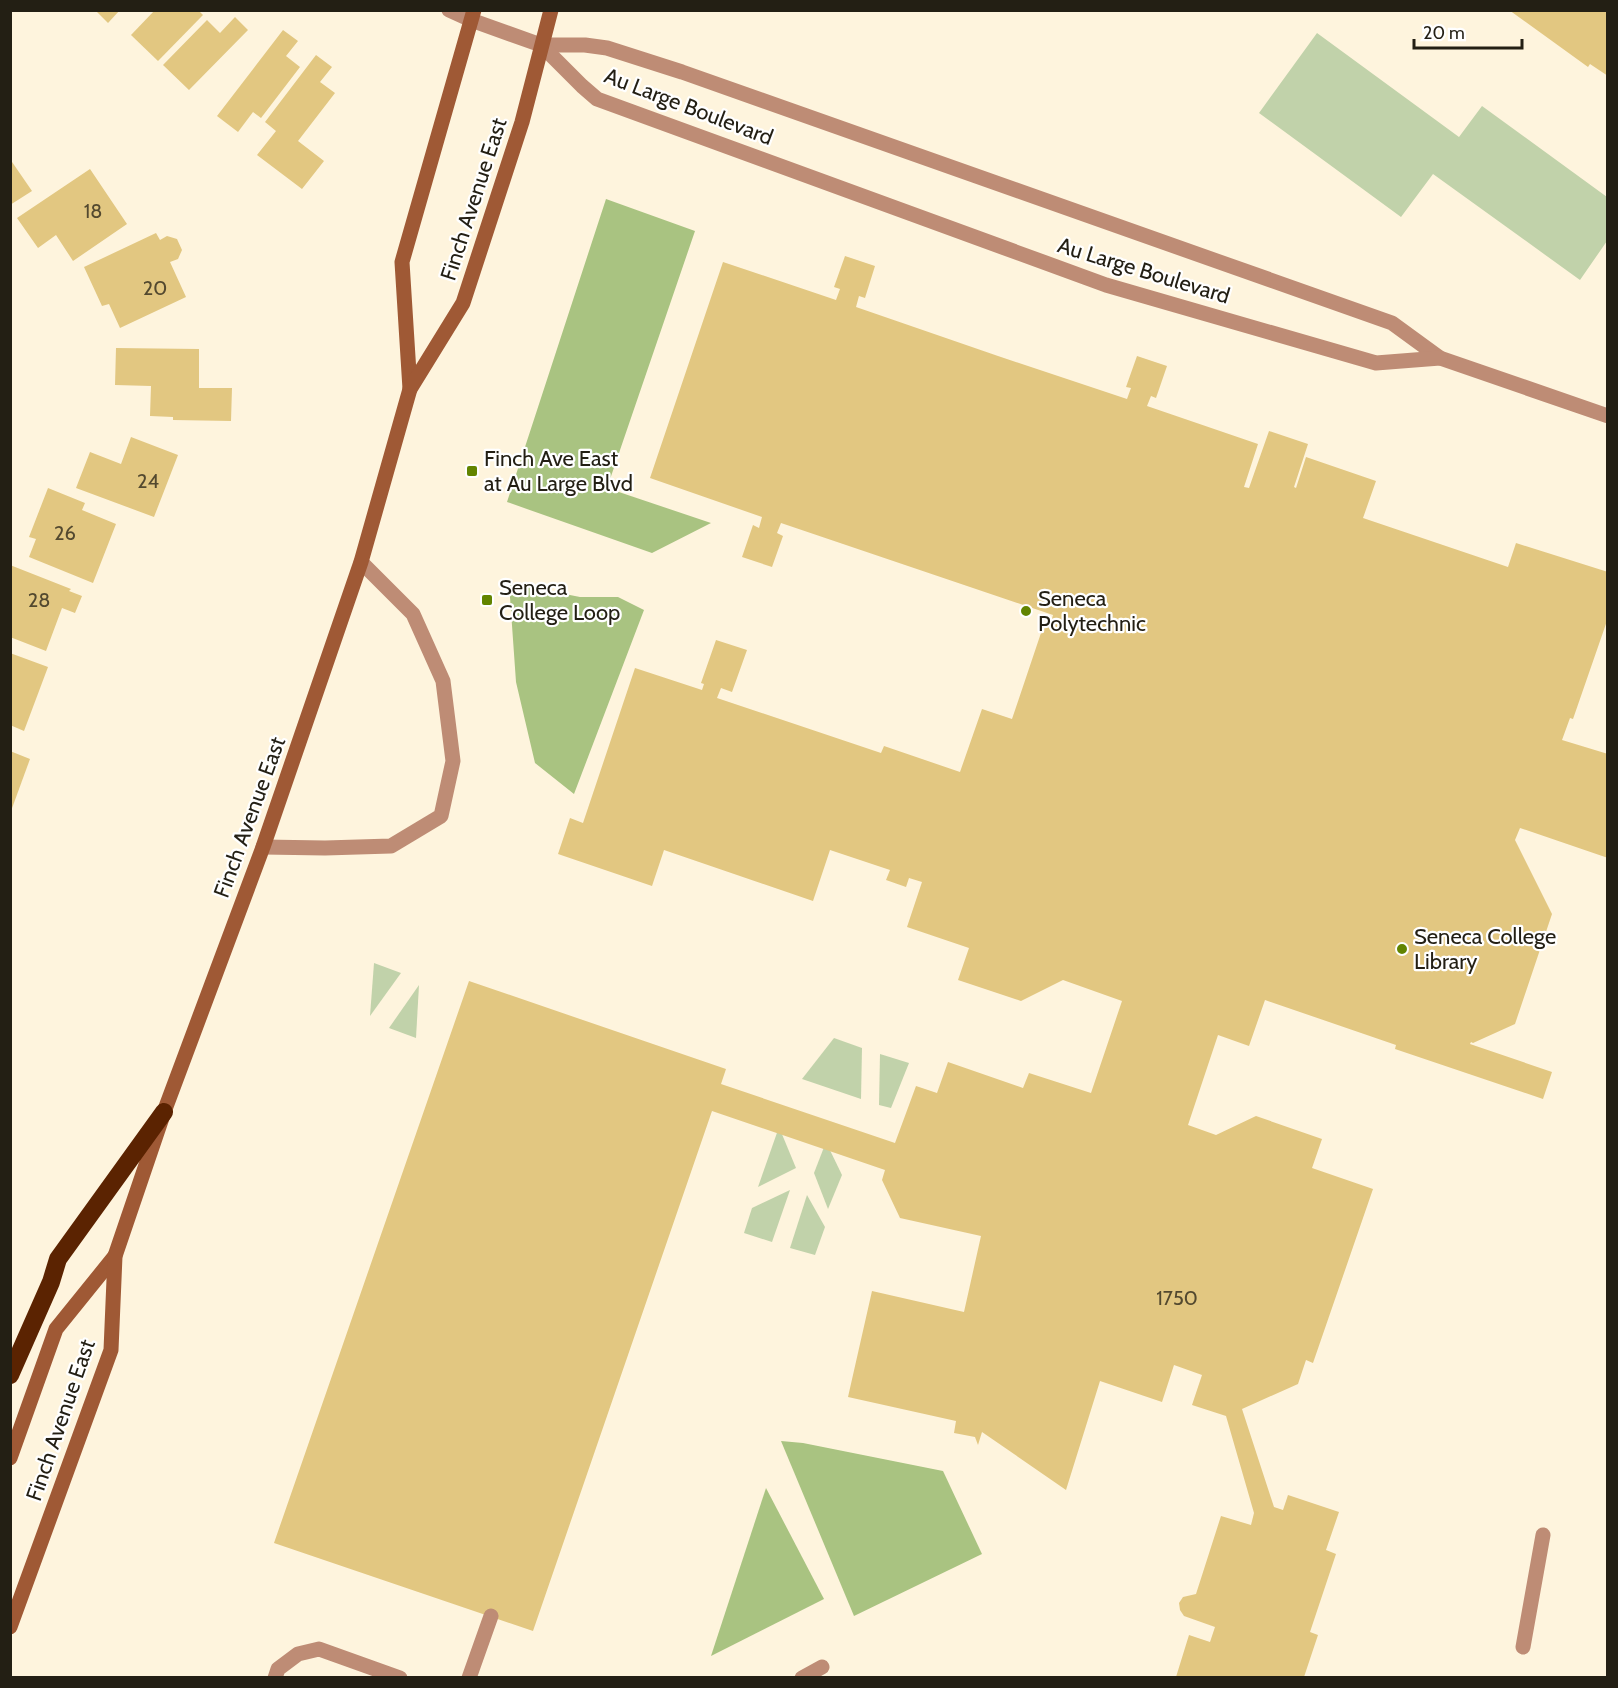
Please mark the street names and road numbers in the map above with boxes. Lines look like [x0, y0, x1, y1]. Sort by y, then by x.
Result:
street label: Au Large Boulevard [601, 62, 777, 151]
street label: Finch Avenue East [434, 114, 513, 284]
street label: Au Large Boulevard [1055, 231, 1233, 309]
street label: Finch Avenue East [208, 733, 291, 901]
street label: Finch Avenue East [20, 1335, 101, 1505]

